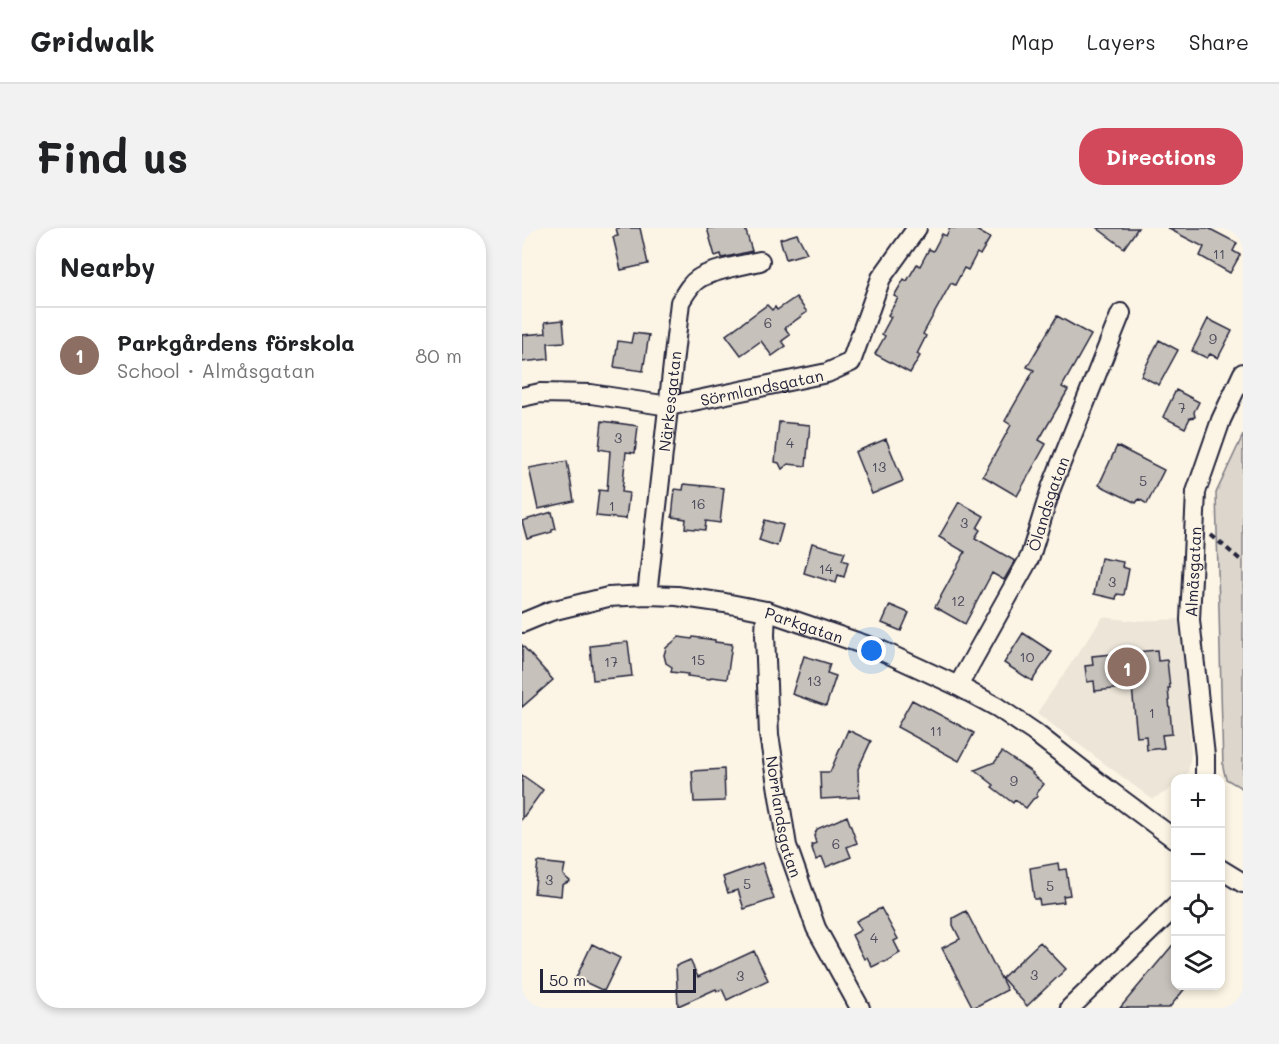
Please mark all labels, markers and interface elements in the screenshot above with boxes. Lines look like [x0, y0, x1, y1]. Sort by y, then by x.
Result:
text: Gridwalk [30, 23, 155, 59]
text: Map [1011, 28, 1054, 55]
text: Layers [1087, 28, 1156, 55]
text: Share [1189, 28, 1249, 55]
button: Directions [1079, 128, 1243, 185]
text: Find us [36, 129, 188, 184]
house number: 11 [1213, 244, 1225, 263]
text: Nearby [60, 250, 155, 284]
house number: 6 [764, 313, 772, 332]
text: Parkgårdens förskola [117, 328, 355, 357]
house number: 9 [1209, 329, 1217, 348]
text: 1 [75, 342, 84, 368]
text: 80 m [415, 342, 462, 368]
street label: Närkesgatan [653, 350, 685, 453]
text: School · Almåsgatan [117, 357, 315, 383]
street label: Sörmlandsgatan [698, 364, 825, 410]
house number: 7 [1178, 398, 1186, 417]
house number: 3 [614, 428, 622, 447]
house number: 4 [786, 433, 795, 452]
street label: Ölandsgatan [1022, 453, 1073, 553]
house number: 13 [872, 457, 886, 476]
house number: 5 [1139, 471, 1147, 490]
house number: 16 [691, 494, 705, 513]
house number: 1 [609, 496, 615, 515]
house number: 3 [960, 513, 968, 532]
street label: Almåsgatan [1180, 526, 1205, 618]
house number: 14 [819, 559, 834, 578]
house number: 3 [1108, 572, 1116, 591]
house number: 12 [951, 591, 965, 610]
street label: Parkgatan [762, 601, 846, 647]
your location [857, 636, 886, 665]
pin: 1 [1108, 644, 1146, 690]
house number: 10 [1020, 647, 1035, 666]
house number: 15 [691, 650, 705, 669]
house number: 17 [604, 652, 618, 671]
house number: 13 [807, 671, 821, 690]
house number: 1 [1149, 703, 1155, 722]
house number: 11 [930, 721, 942, 740]
street label: Norrlandsgatan [762, 754, 808, 880]
house number: 9 [1010, 771, 1018, 790]
map controls [1171, 774, 1225, 990]
button: + [1171, 774, 1225, 828]
button: − [1171, 828, 1225, 882]
house number: 6 [832, 834, 840, 853]
house number: 3 [545, 870, 553, 889]
house number: 5 [743, 874, 751, 893]
house number: 5 [1046, 876, 1054, 895]
button: locate [1171, 882, 1225, 936]
house number: 4 [870, 928, 879, 947]
button: layers [1171, 936, 1225, 990]
house number: 3 [1030, 965, 1038, 984]
scale bar [540, 966, 696, 994]
house number: 3 [736, 966, 744, 985]
text: 50 m [549, 969, 586, 990]

